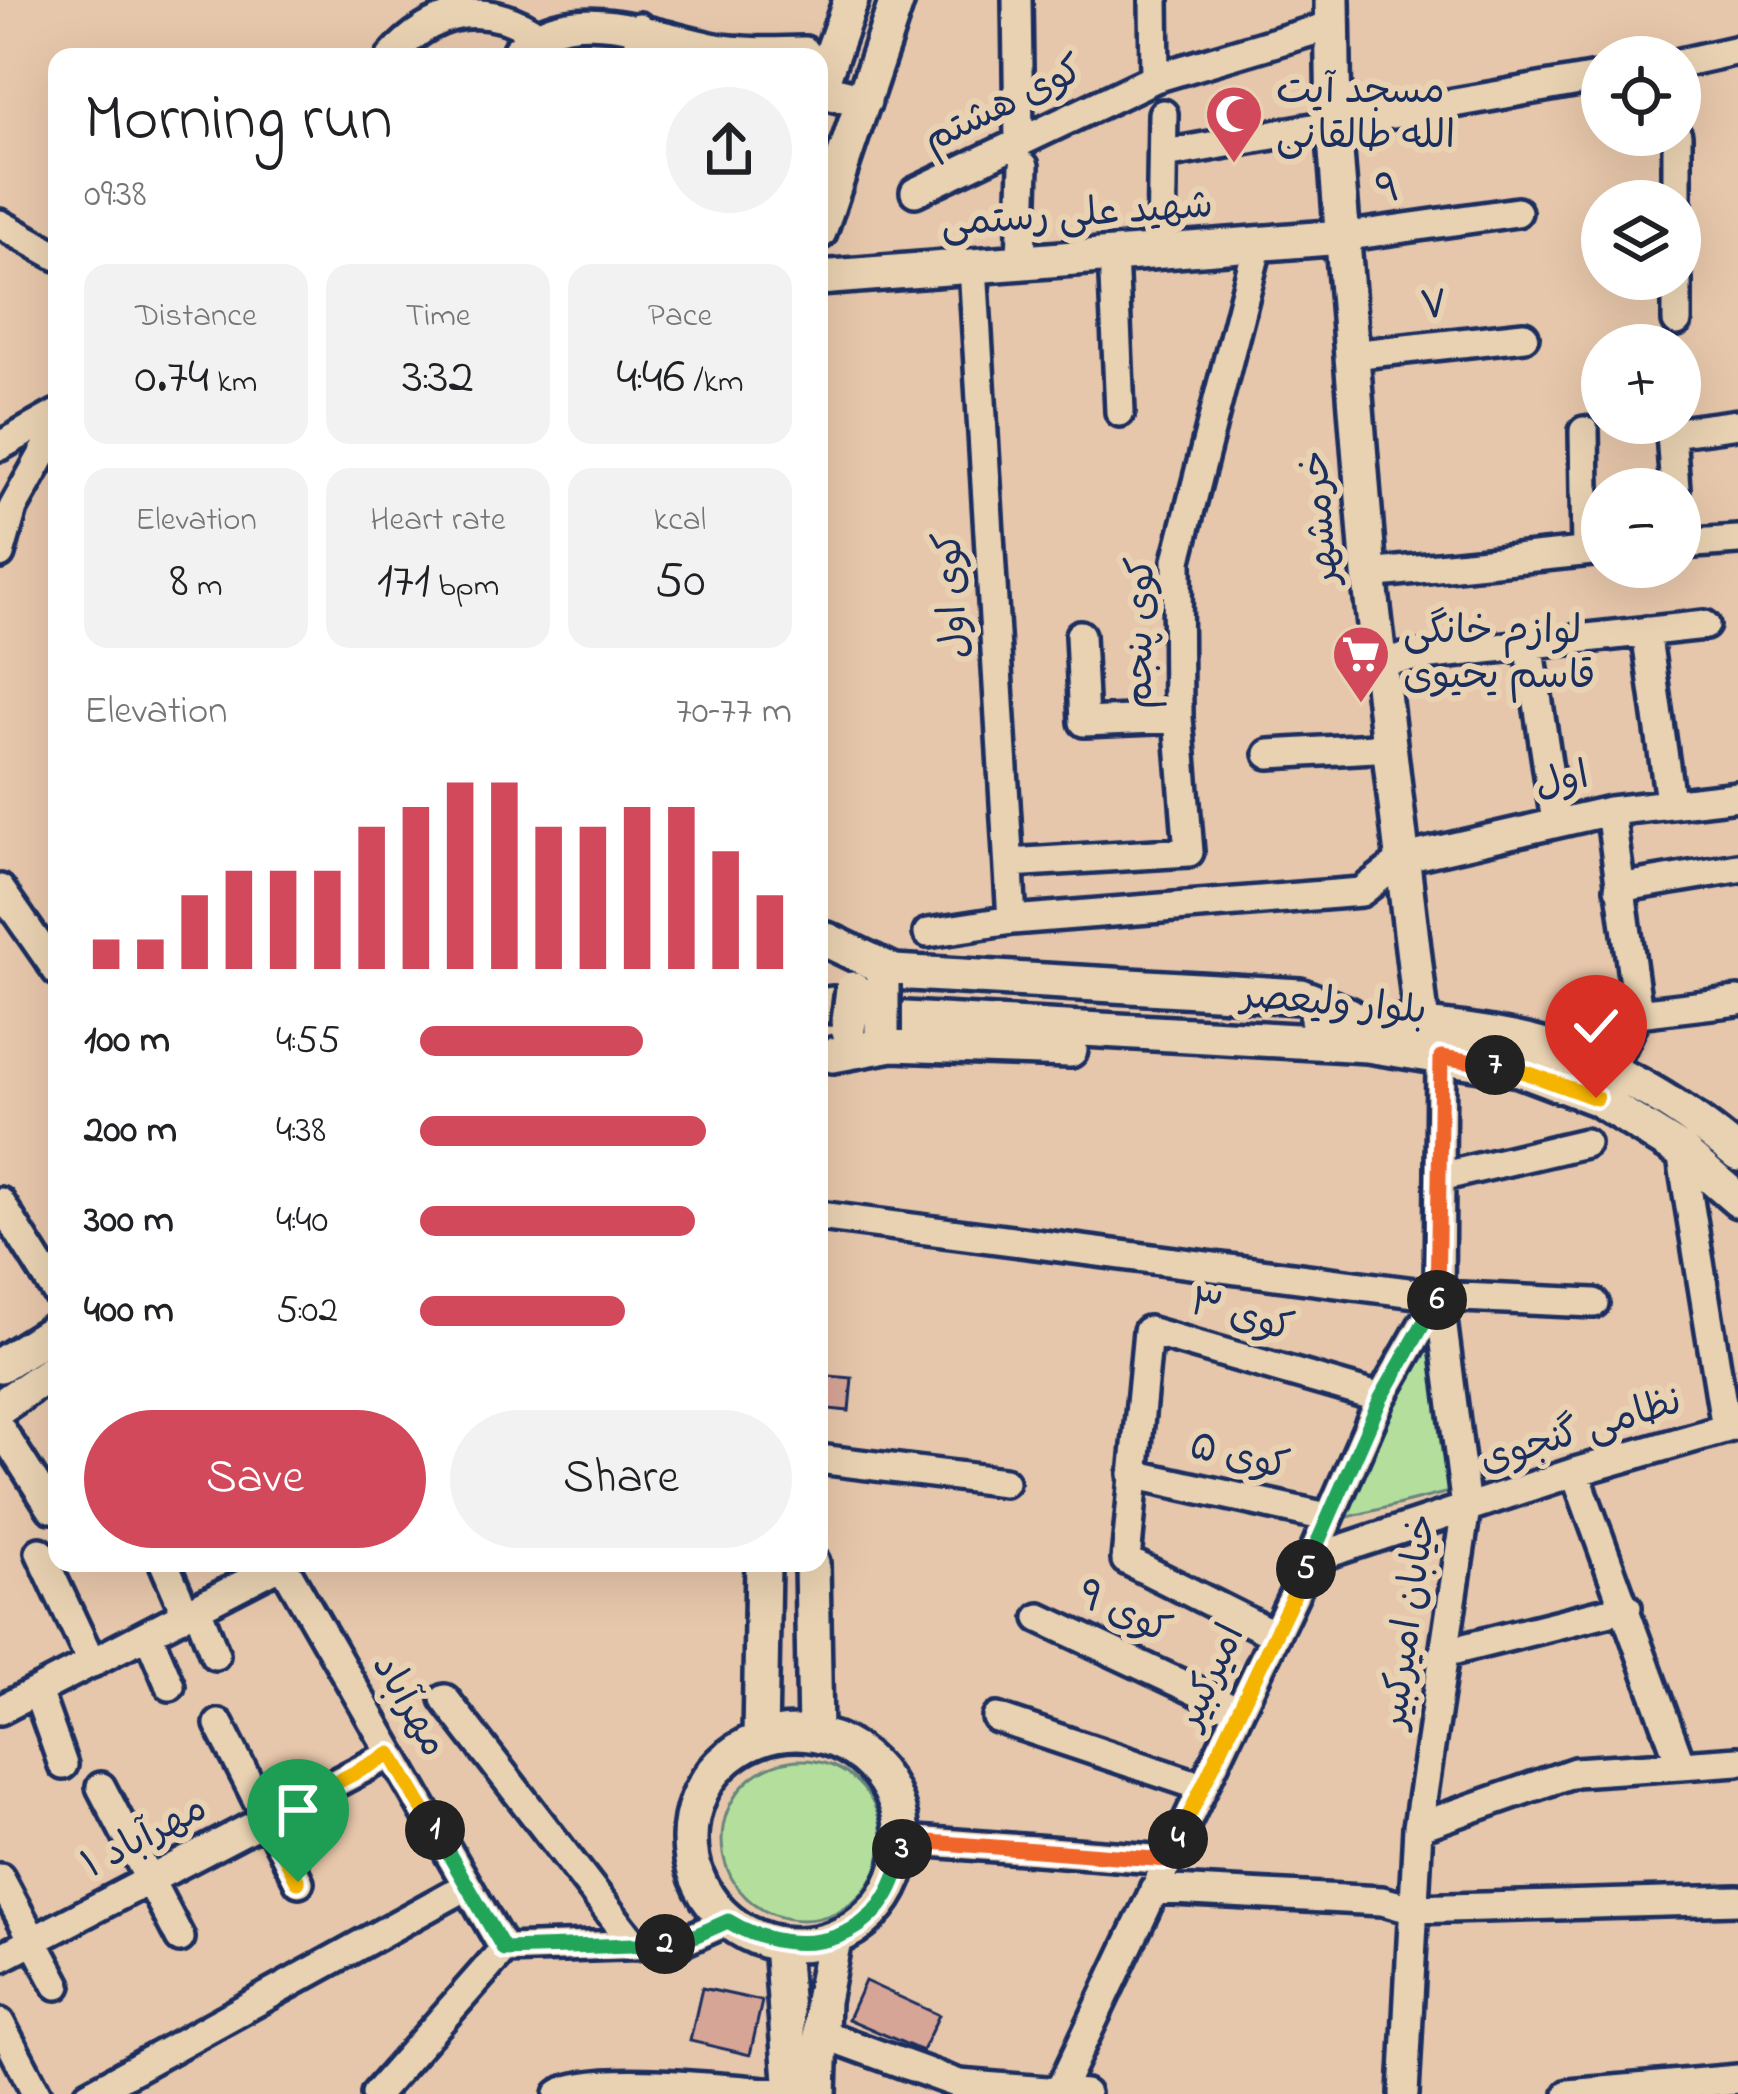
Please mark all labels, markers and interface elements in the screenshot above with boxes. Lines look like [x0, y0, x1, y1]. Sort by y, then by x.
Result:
map controls [1581, 36, 1701, 588]
button: locate [1581, 36, 1701, 156]
street label: کوی هشتم [914, 43, 1094, 169]
place label: مسجد آیت الله طالقانی [1276, 64, 1455, 166]
text: Morning run [84, 74, 393, 170]
mosque icon: مسجد آیت الله طالقانی [1203, 83, 1265, 165]
button: share [666, 87, 792, 213]
street label: ۹ [1372, 161, 1404, 221]
text: 09:38 [84, 167, 147, 224]
street label: شهید علی رستمی [939, 178, 1215, 254]
button: layers [1581, 180, 1701, 300]
street label: ۷ [1417, 277, 1451, 337]
text: Distance [135, 293, 257, 341]
text: Time [405, 293, 471, 341]
text: Pace [648, 293, 712, 341]
button: + [1581, 324, 1701, 444]
text: 0.74 [135, 341, 209, 416]
text: 3:32 [402, 341, 474, 416]
text: 4:46 [616, 341, 685, 416]
text: km [209, 359, 257, 407]
text: /km [685, 359, 744, 407]
street label: خرمشهر [1288, 448, 1357, 589]
button: − [1581, 468, 1701, 588]
text: Elevation [135, 497, 257, 545]
text: Heart rate [370, 497, 506, 545]
text: kcal [654, 497, 706, 545]
street label: کوی اول [921, 529, 987, 661]
text: 8 [170, 545, 189, 620]
text: 171 [377, 545, 430, 620]
text: 50 [654, 545, 706, 620]
street label: کوی پنجم [1112, 556, 1172, 710]
text: m [189, 563, 223, 611]
text: bpm [430, 563, 499, 611]
place label: لوازم خانگی قاسم یحیوی [1403, 604, 1595, 706]
supermarket icon: لوازم خانگی قاسم یحیوی [1330, 623, 1392, 705]
text: Elevation [84, 684, 227, 741]
text: 70–77 m [676, 684, 792, 741]
street label: اول [1530, 749, 1594, 815]
street label: بلوار ولیعصر [1236, 968, 1429, 1041]
pin [1545, 975, 1647, 1098]
icon: check [1563, 993, 1629, 1059]
text: 100 m [84, 1013, 170, 1070]
text: 4:55 [276, 1013, 340, 1070]
pin: 7 [1465, 1035, 1525, 1095]
text: 7 [1488, 1041, 1502, 1089]
text: 200 m [84, 1103, 177, 1160]
text: 4:38 [276, 1103, 326, 1160]
text: 300 m [84, 1193, 174, 1250]
text: 4:40 [276, 1193, 328, 1250]
pin: 6 [1407, 1270, 1467, 1330]
street label: کوی ۳ [1182, 1275, 1300, 1359]
text: 6 [1430, 1276, 1444, 1324]
text: 400 m [84, 1283, 174, 1340]
text: 5:02 [276, 1283, 338, 1340]
street label: نظامی گنجوی [1473, 1374, 1689, 1490]
button: Save [84, 1410, 426, 1548]
button: Share [450, 1410, 792, 1548]
street label: کوی ۵ [1184, 1419, 1294, 1497]
street label: خیابان امیرکبیر [1366, 1510, 1453, 1735]
pin: 5 [1276, 1539, 1336, 1599]
text: 5 [1297, 1545, 1315, 1593]
street label: کوی ۹ [1066, 1567, 1180, 1661]
street label: امیرکبیر [1162, 1615, 1261, 1741]
street label: مهرآباد [356, 1644, 460, 1768]
pin [247, 1759, 349, 1882]
icon: arrive [265, 1777, 331, 1843]
street label: مهرآباد ۱ [72, 1781, 218, 1895]
pin: 1 [405, 1800, 465, 1860]
text: 1 [430, 1806, 440, 1854]
pin: 4 [1148, 1809, 1208, 1869]
text: 4 [1171, 1815, 1185, 1863]
pin: 3 [872, 1819, 932, 1879]
text: 3 [895, 1825, 909, 1873]
pin: 2 [635, 1914, 695, 1974]
text: 2 [657, 1920, 673, 1968]

